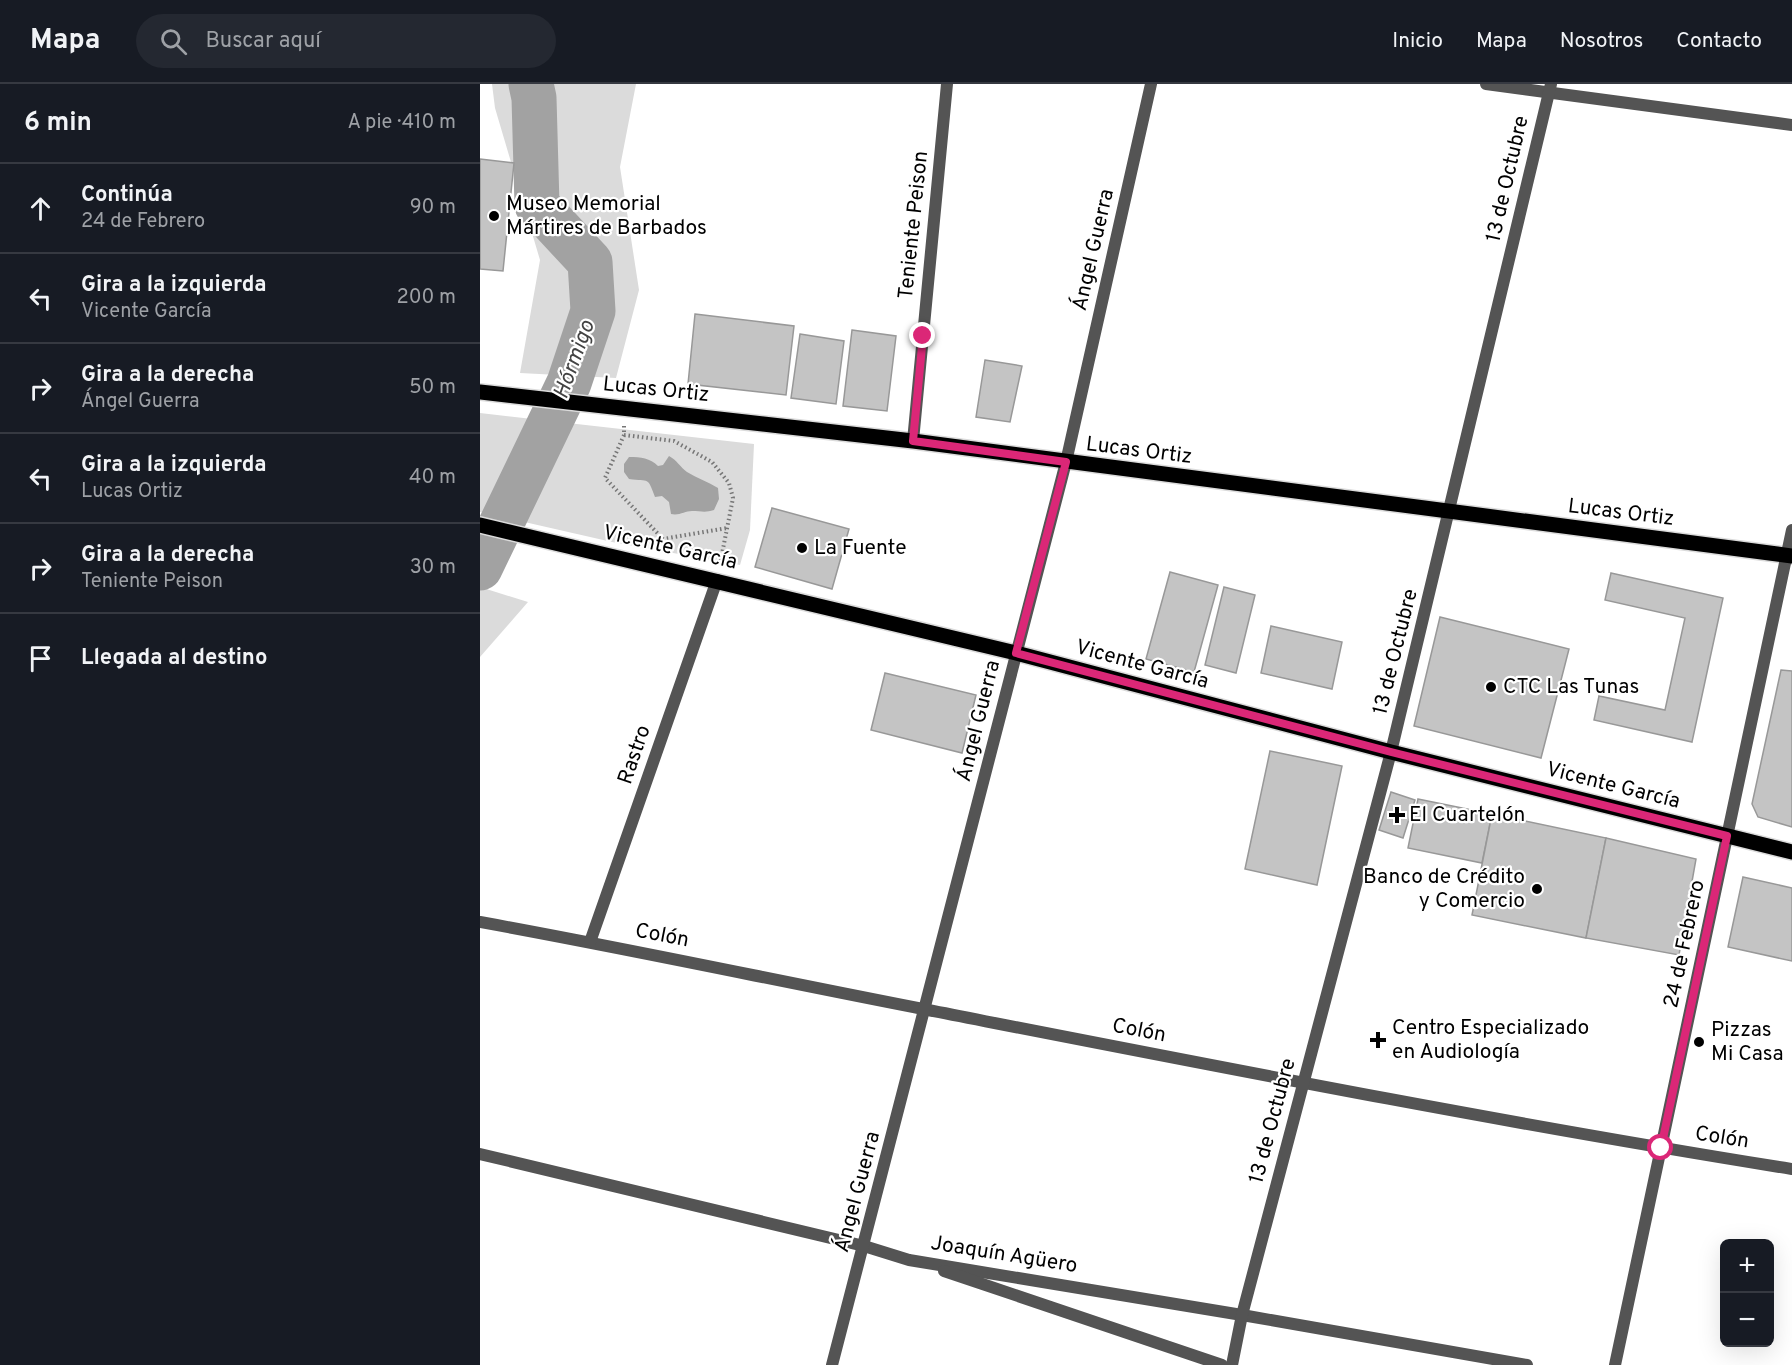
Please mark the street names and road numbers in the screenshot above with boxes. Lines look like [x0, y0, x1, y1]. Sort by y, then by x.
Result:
street label: 13 de Octubre [1480, 113, 1536, 245]
street label: Teniente Peison [893, 149, 935, 301]
street label: Ángel Guerra [1066, 186, 1121, 314]
street label: Lucas Ortiz [601, 371, 711, 409]
street label: Lucas Ortiz [1084, 431, 1194, 471]
street label: Lucas Ortiz [1566, 493, 1676, 533]
street label: Vicente García [600, 519, 740, 577]
street label: 13 de Octubre [1367, 586, 1425, 718]
street label: Vicente García [1072, 634, 1212, 696]
street label: Ángel Guerra [950, 657, 1007, 785]
street label: Rastro [612, 722, 658, 788]
street label: Vicente García [1543, 756, 1683, 816]
street label: 24 de Febrero [1658, 877, 1712, 1011]
street label: Colón [633, 918, 691, 954]
street label: Colón [1110, 1013, 1168, 1049]
street label: 13 de Octubre [1243, 1055, 1303, 1187]
street label: Colón [1693, 1120, 1751, 1156]
street label: Ángel Guerra [828, 1128, 887, 1256]
street label: Joaquín Agüero [929, 1230, 1079, 1280]

